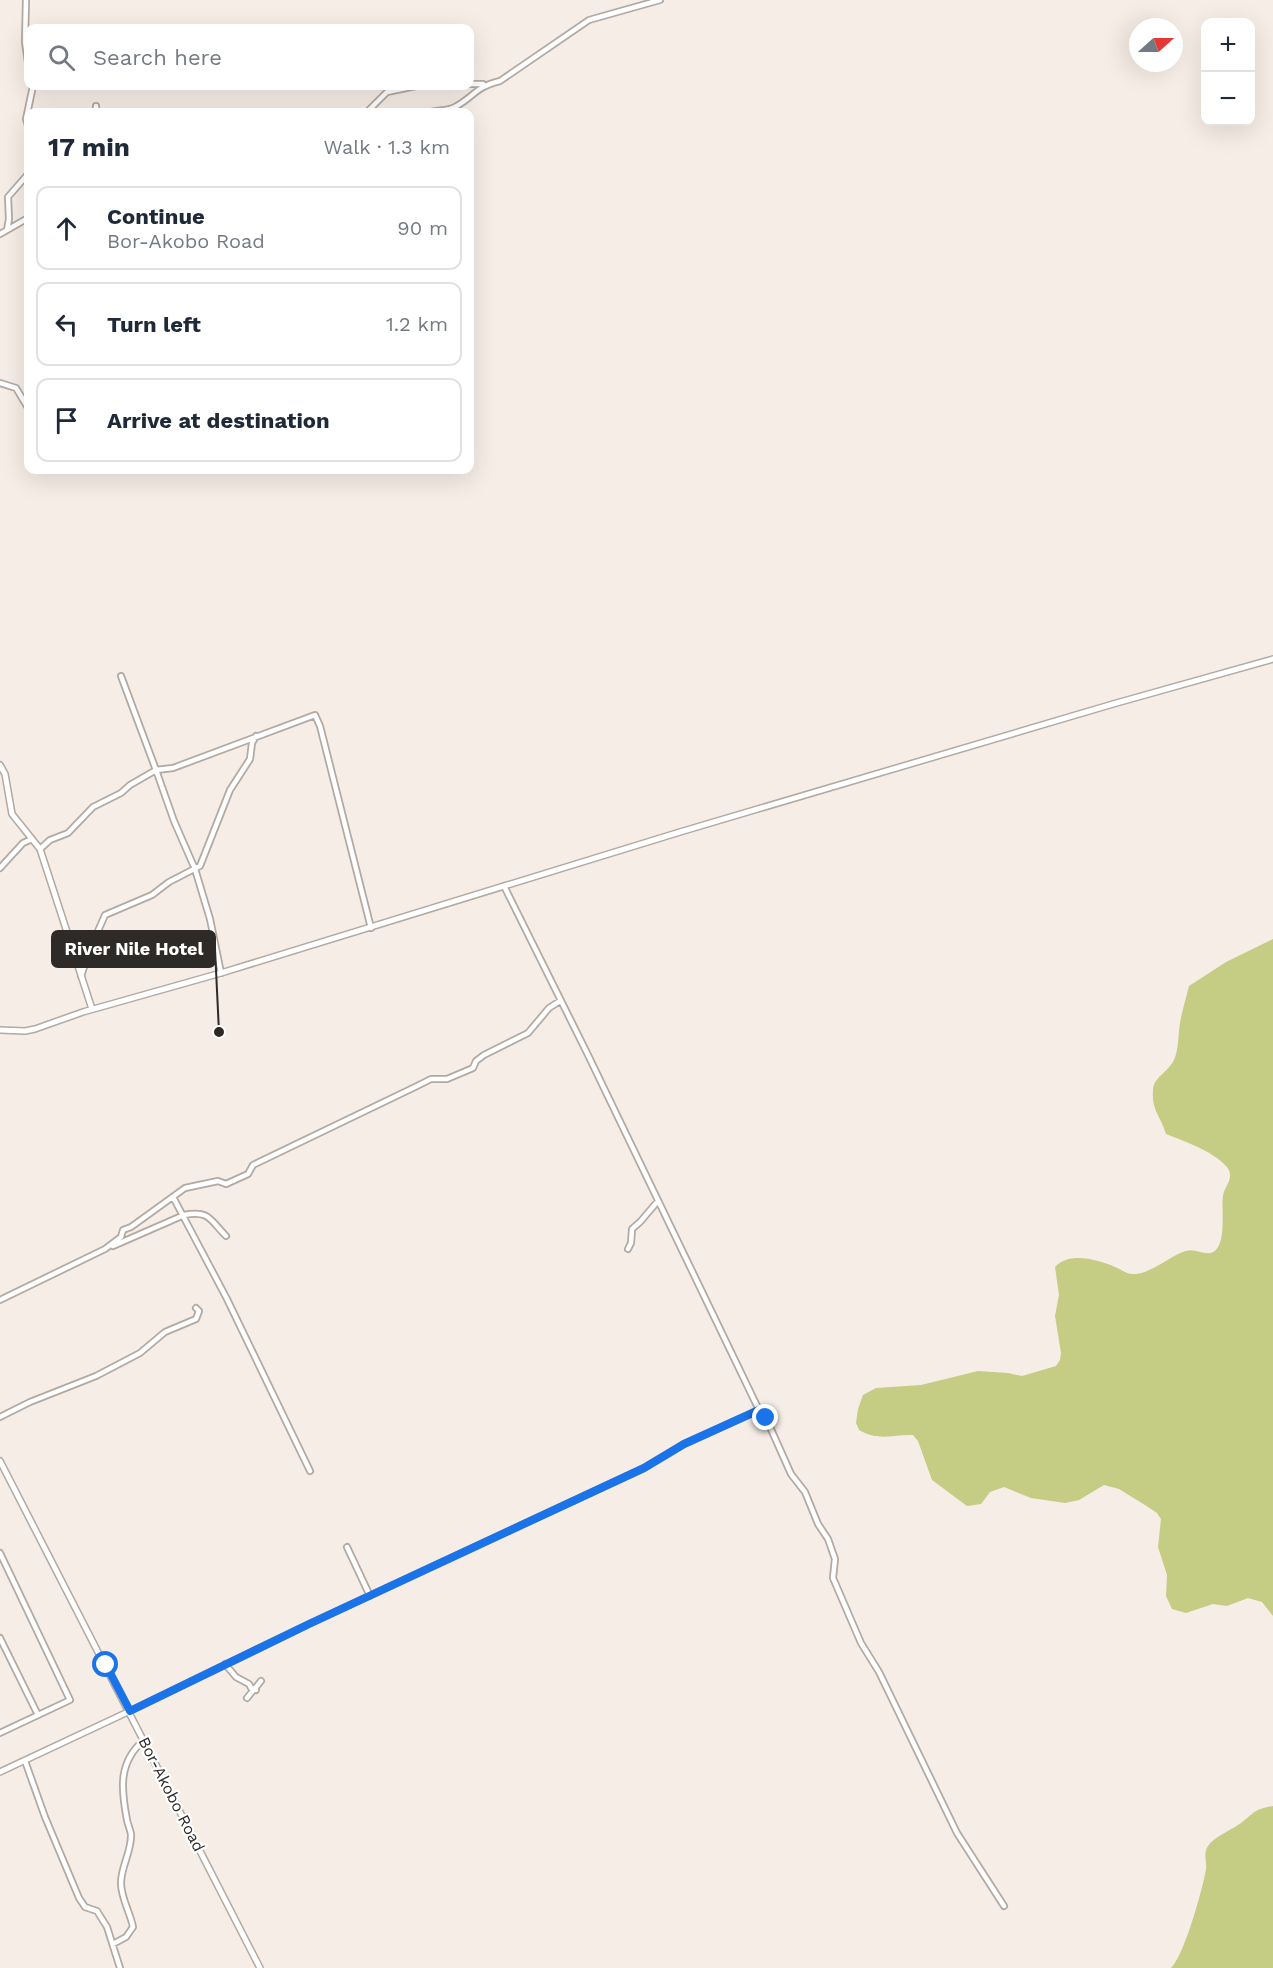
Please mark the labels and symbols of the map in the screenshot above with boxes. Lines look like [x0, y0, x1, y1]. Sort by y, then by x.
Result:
north arrow [1129, 18, 1183, 72]
callout: River Nile Hotel [52, 931, 215, 967]
text: River Nile Hotel [65, 938, 204, 959]
route end [752, 1404, 778, 1430]
route start [92, 1651, 118, 1677]
street label: Bor-Akobo Road [134, 1734, 209, 1855]

